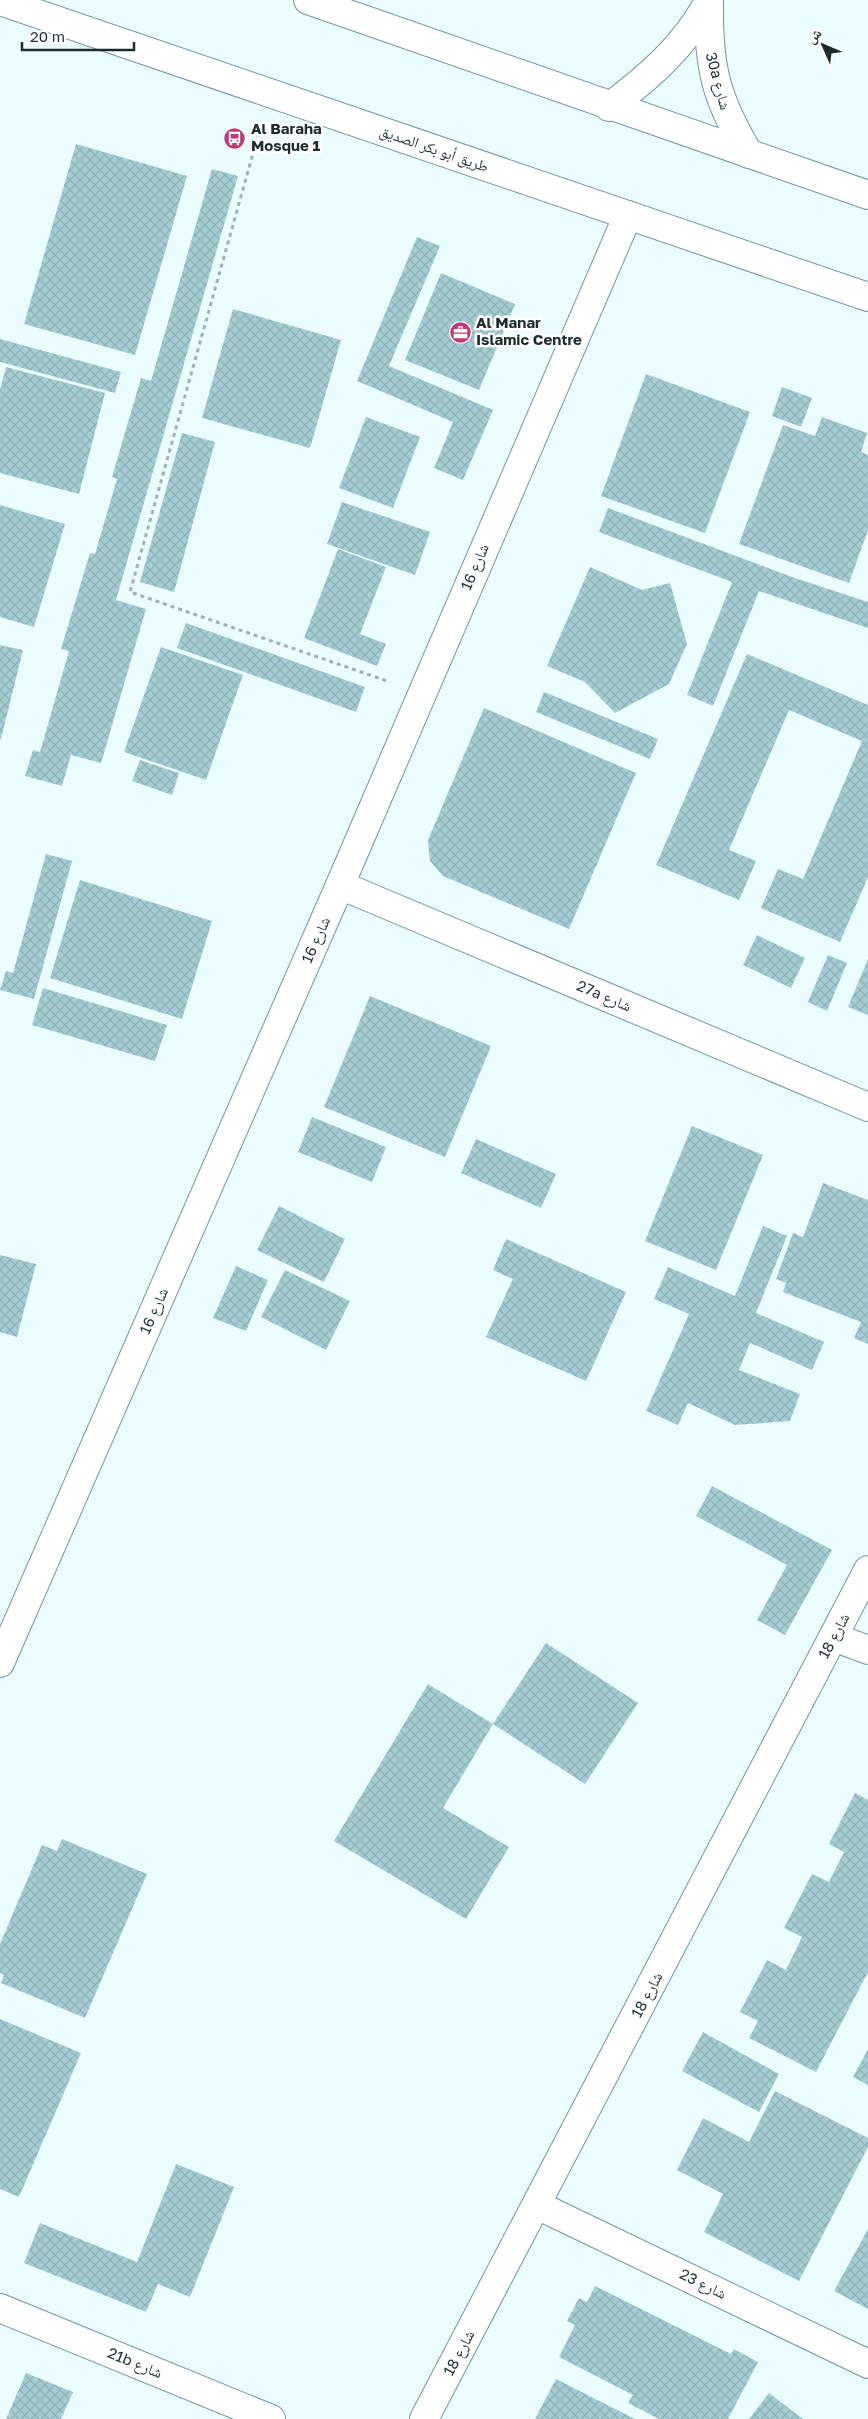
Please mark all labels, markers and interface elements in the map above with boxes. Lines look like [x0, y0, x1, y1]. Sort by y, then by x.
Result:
scale bar [22, 20, 135, 52]
north arrow [798, 20, 848, 70]
text: ش [802, 24, 826, 47]
text: 20 m [30, 27, 65, 45]
street label: 30a شارع [701, 50, 735, 112]
place label: Al Baraha Mosque 1 [251, 119, 322, 154]
street label: طريق أبو بكر الصديق [377, 121, 491, 177]
bus stop icon: Al Baraha Mosque 1 [223, 126, 247, 150]
place label: Al Manar Islamic Centre [476, 313, 582, 348]
office icon: Al Manar Islamic Centre [448, 320, 472, 344]
street label: شارع 16 [456, 541, 494, 593]
street label: شارع 16 [297, 914, 335, 966]
street label: 27a شارع [574, 976, 634, 1016]
street label: شارع 16 [135, 1285, 173, 1337]
street label: شارع 18 [814, 1610, 854, 1662]
street label: شارع 18 [627, 1969, 667, 2021]
street label: شارع 23 [676, 2264, 730, 2304]
street label: شارع 18 [439, 2327, 479, 2379]
street label: 21b شارع [105, 2343, 166, 2383]

